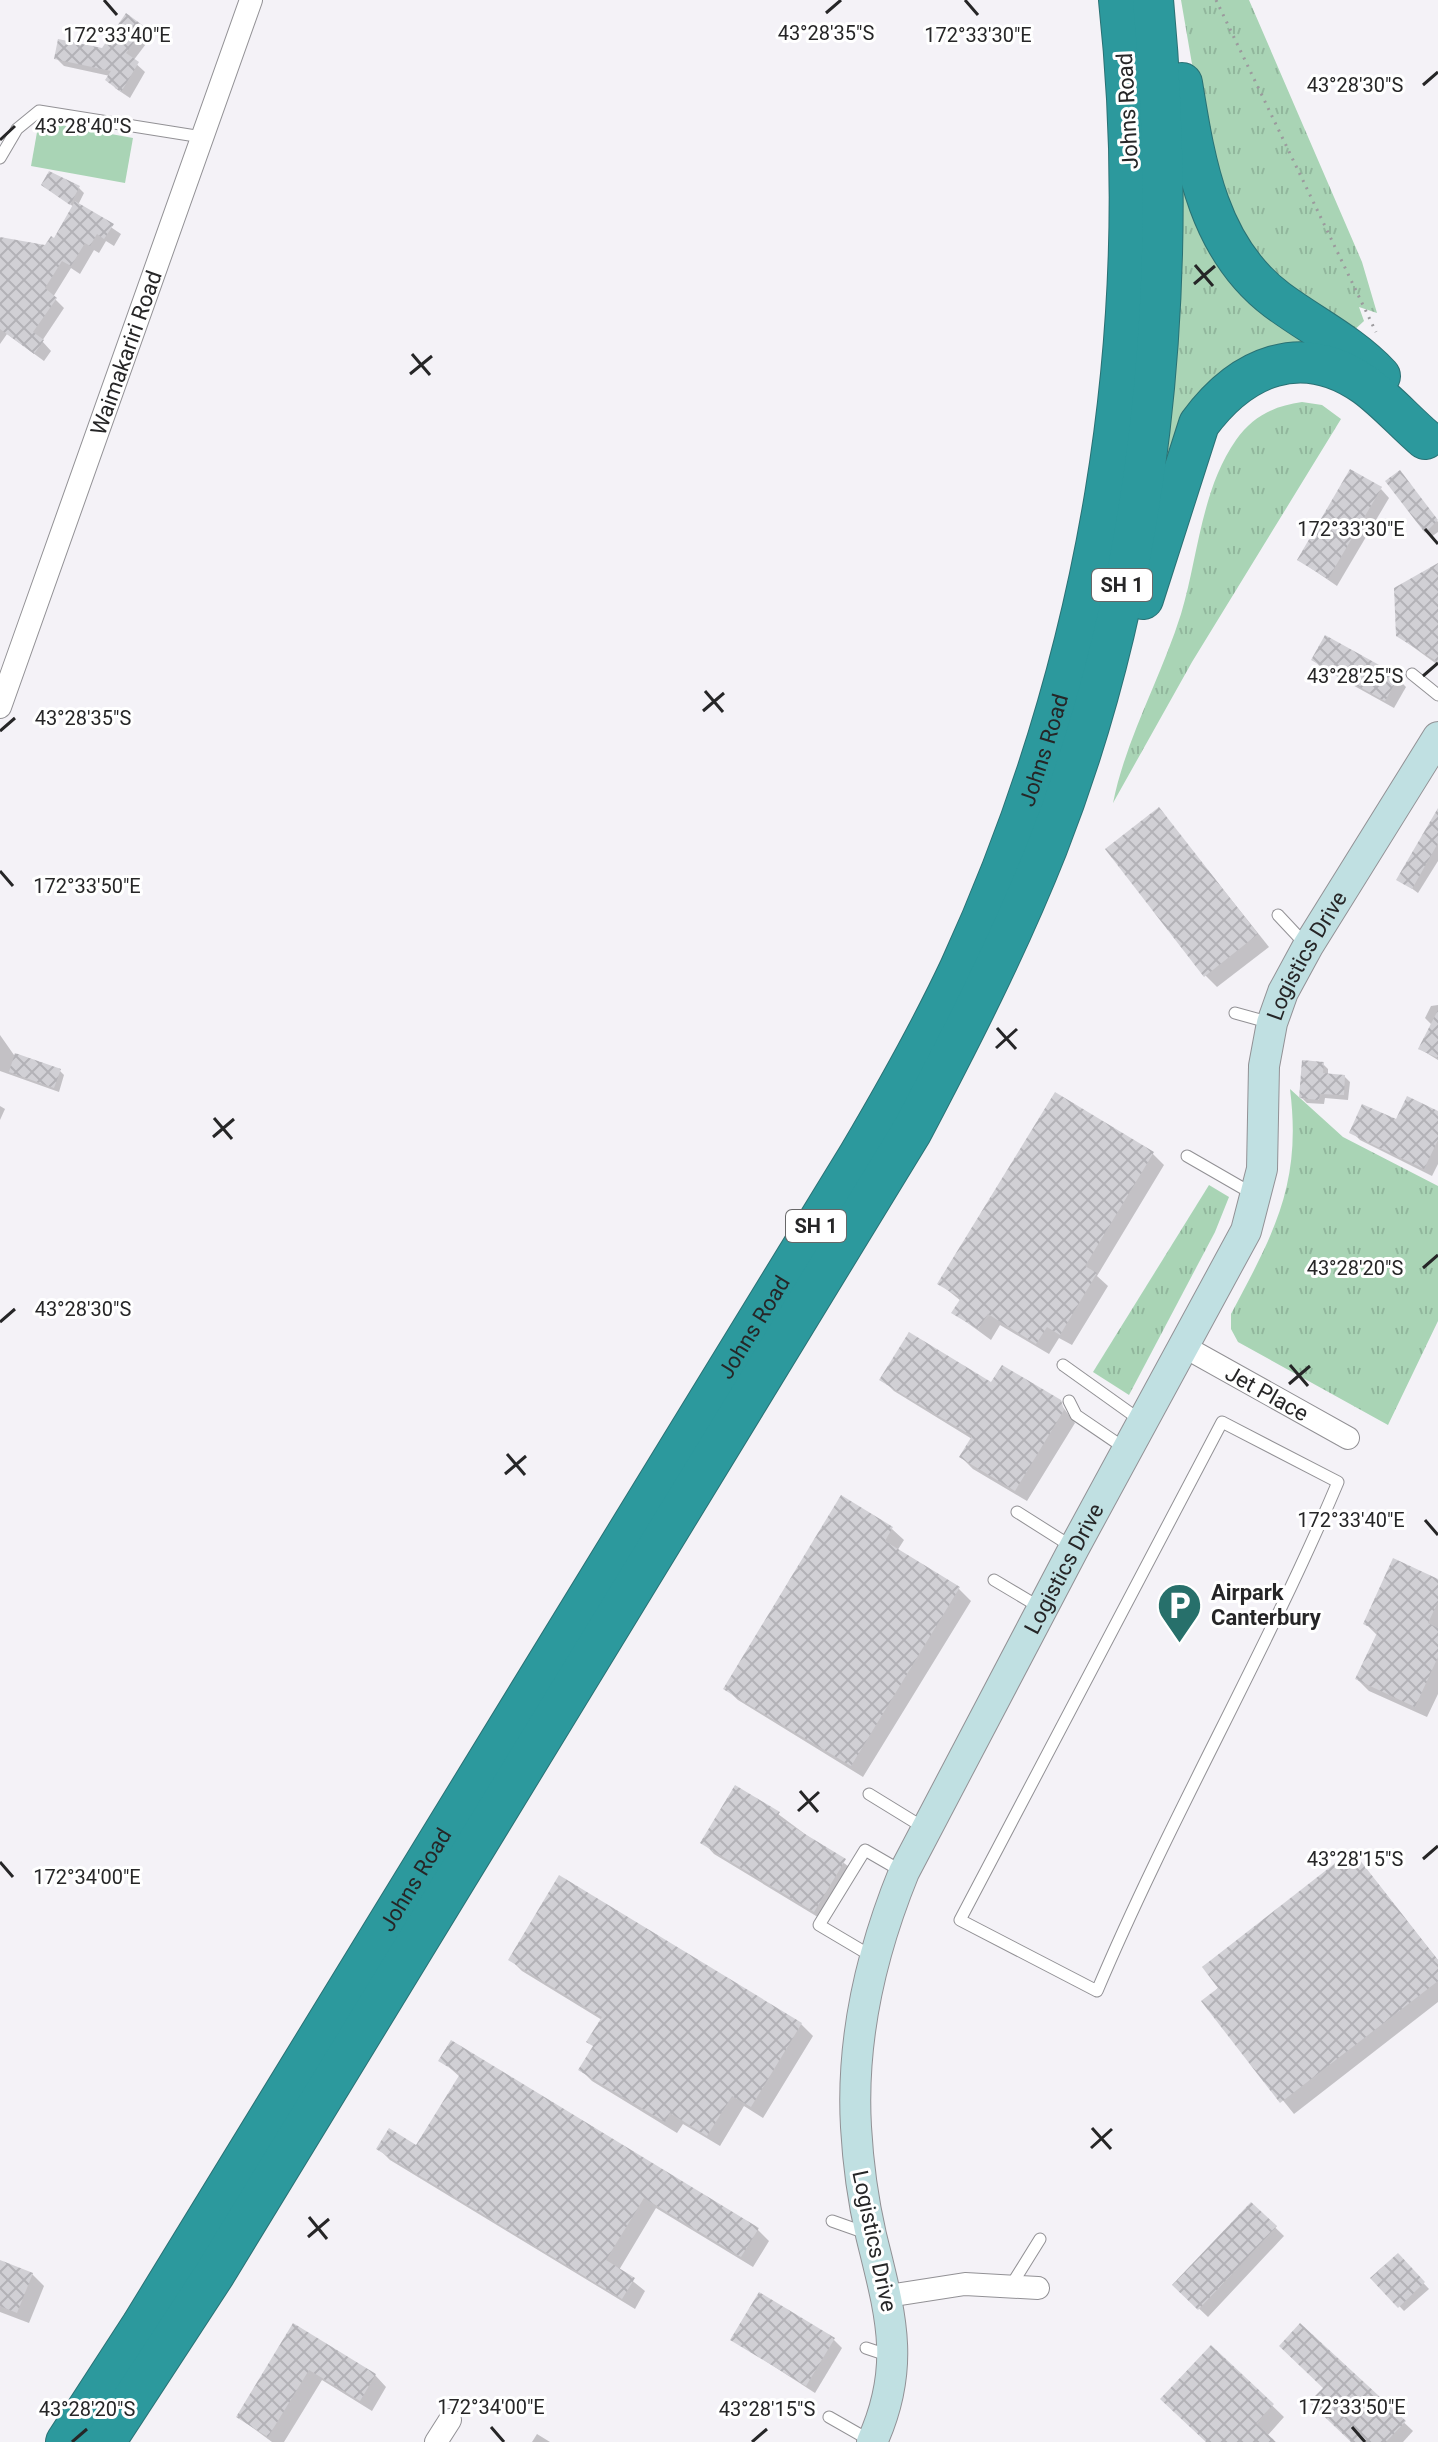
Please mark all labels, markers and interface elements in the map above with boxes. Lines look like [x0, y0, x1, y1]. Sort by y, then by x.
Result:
text: 43°28'35"S [778, 21, 874, 45]
text: 172°33'40"E [63, 23, 171, 47]
text: 172°33'30"E [924, 23, 1032, 47]
street label: Johns Road [1112, 52, 1143, 170]
text: 43°28'30"S [1307, 73, 1403, 97]
text: 43°28'40"S [35, 114, 131, 138]
street label: Waimakariri Road [86, 267, 167, 438]
text: 172°33'30"E [1297, 517, 1405, 541]
road number: SH 1 [1092, 569, 1152, 601]
text: 43°28'25"S [1307, 664, 1403, 688]
street label: Johns Road [1014, 691, 1073, 810]
text: 43°28'35"S [35, 706, 131, 730]
text: 172°33'50"E [33, 874, 141, 898]
street label: Logistics Drive [1262, 887, 1352, 1024]
road number: SH 1 [786, 1210, 846, 1242]
text: 43°28'20"S [1307, 1256, 1403, 1280]
street label: Johns Road [713, 1271, 795, 1383]
text: 43°28'30"S [35, 1297, 131, 1321]
street label: Jet Place [1221, 1360, 1313, 1426]
street label: Logistics Drive [1019, 1499, 1109, 1638]
text: 172°33'40"E [1297, 1508, 1405, 1532]
place label: Airpark Canterbury [1211, 1580, 1322, 1630]
parking icon: Airpark Canterbury [1156, 1581, 1204, 1644]
street label: Johns Road [374, 1824, 456, 1936]
text: 43°28'15"S [1307, 1847, 1403, 1871]
text: 172°34'00"E [33, 1865, 141, 1889]
street label: Logistics Drive [847, 2168, 902, 2314]
text: 172°34'00"E [437, 2395, 545, 2419]
text: 172°33'50"E [1298, 2395, 1406, 2419]
text: 43°28'20"S [39, 2397, 135, 2421]
text: 43°28'15"S [719, 2397, 815, 2421]

